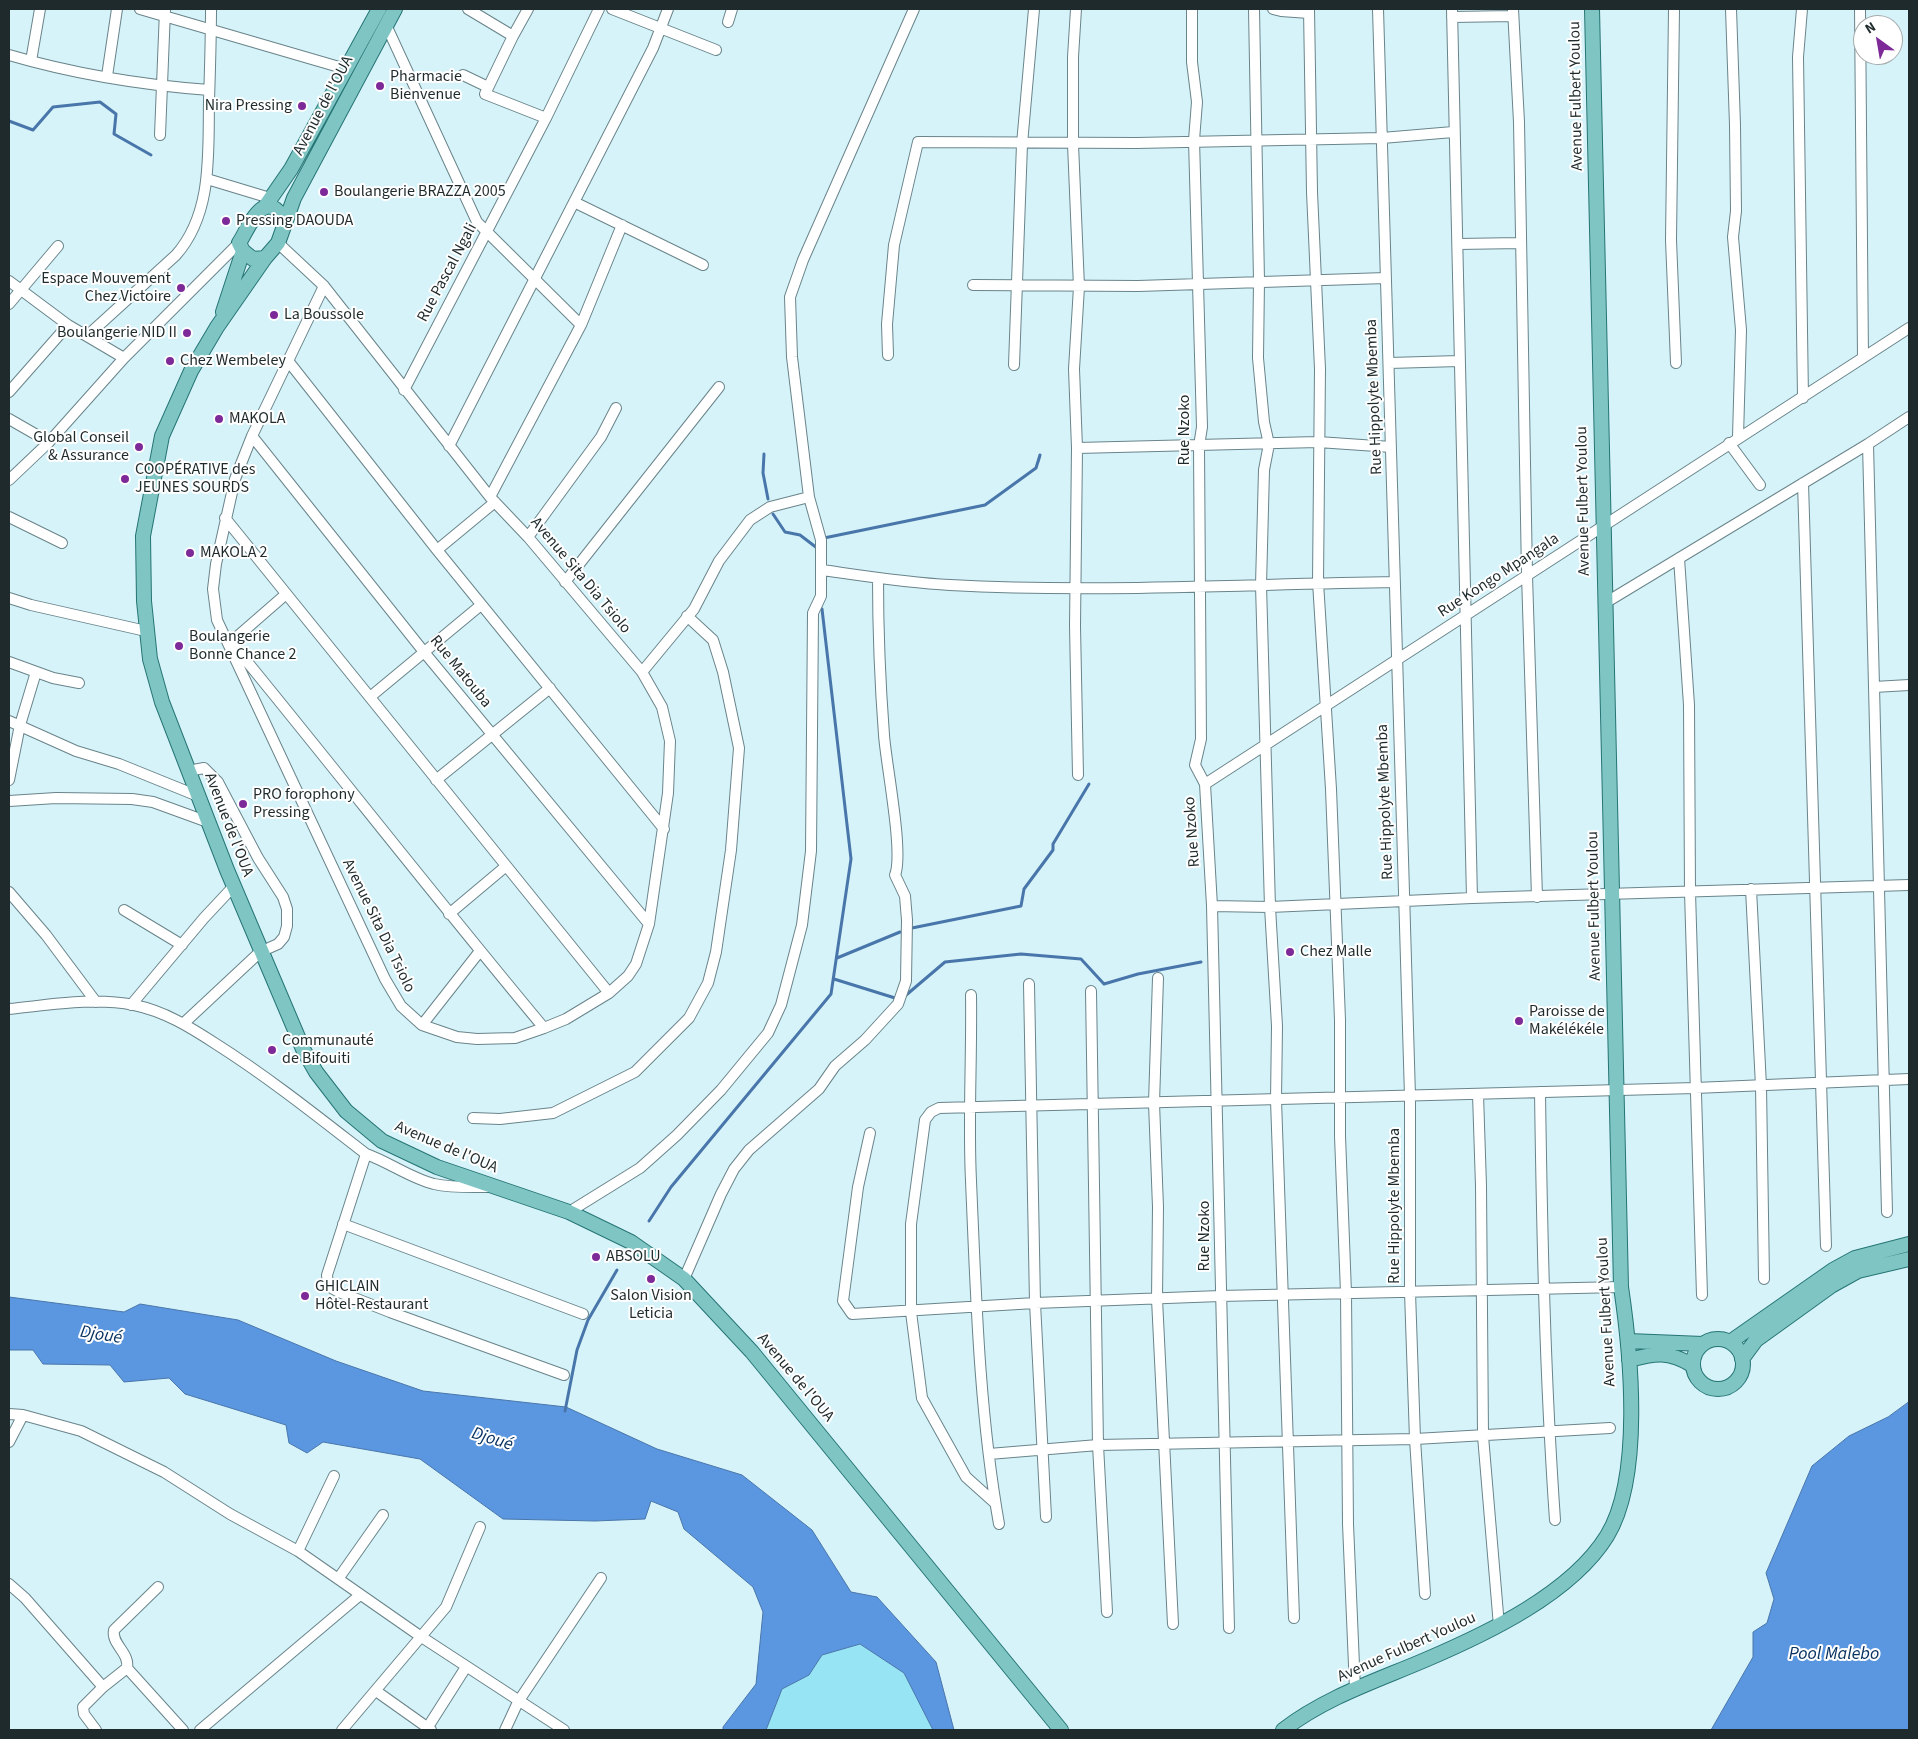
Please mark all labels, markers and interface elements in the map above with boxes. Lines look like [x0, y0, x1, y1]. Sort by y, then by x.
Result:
north arrow [1853, 15, 1903, 65]
text: N [1861, 17, 1880, 39]
street label: Avenue Fulbert Youlou [1566, 21, 1588, 171]
street label: Avenue de l'OUA [290, 53, 358, 159]
place label: Pharmacie Bienvenue [390, 67, 462, 105]
marker: Pharmacie Bienvenue [374, 80, 386, 92]
place label: Nira Pressing [205, 96, 292, 116]
marker: Nira Pressing [296, 100, 308, 112]
place label: Boulangerie BRAZZA 2005 [334, 182, 506, 202]
marker: Boulangerie BRAZZA 2005 [318, 186, 330, 198]
place label: Pressing DAOUDA [236, 211, 353, 231]
marker: Pressing DAOUDA [220, 215, 232, 227]
street label: Rue Pascal Ngali [414, 220, 482, 326]
place label: Espace Mouvement Chez Victoire [41, 269, 171, 307]
marker: Espace Mouvement Chez Victoire [175, 282, 187, 294]
place label: La Boussole [284, 305, 364, 325]
marker: La Boussole [268, 309, 280, 321]
street label: Rue Hippolyte Mbemba [1363, 319, 1387, 475]
place label: Boulangerie NID II [57, 323, 177, 343]
marker: Boulangerie NID II [181, 327, 193, 339]
place label: Chez Wembeley [180, 351, 286, 371]
marker: Chez Wembeley [164, 355, 176, 367]
street label: Rue Nzoko [1175, 395, 1195, 465]
place label: MAKOLA [229, 409, 285, 429]
marker: MAKOLA [213, 413, 225, 425]
street label: Avenue Fulbert Youlou [1573, 426, 1595, 576]
place label: Global Conseil & Assurance [33, 428, 129, 466]
marker: Global Conseil & Assurance [133, 441, 145, 453]
place label: COOPÉRATIVE des JEUNES SOURDS [135, 460, 255, 498]
marker: COOPÉRATIVE des JEUNES SOURDS [119, 473, 131, 485]
street label: Avenue Sita Dia Tsiolo [526, 514, 634, 638]
street label: Rue Kongo Mpangala [1435, 530, 1563, 622]
place label: MAKOLA 2 [200, 543, 268, 563]
marker: MAKOLA 2 [184, 547, 196, 559]
place label: Boulangerie Bonne Chance 2 [189, 627, 296, 665]
street label: Rue Matouba [425, 632, 495, 712]
marker: Boulangerie Bonne Chance 2 [173, 640, 185, 652]
street label: Rue Hippolyte Mbemba [1374, 724, 1398, 880]
street label: Avenue de l'OUA [199, 770, 257, 880]
place label: PRO forophony Pressing [253, 785, 355, 823]
street label: Rue Nzoko [1181, 796, 1205, 868]
marker: PRO forophony Pressing [237, 798, 249, 810]
street label: Avenue Fulbert Youlou [1584, 831, 1606, 981]
street label: Avenue Sita Dia Tsiolo [337, 856, 419, 996]
place label: Chez Malle [1300, 942, 1372, 962]
marker: Chez Malle [1284, 946, 1296, 958]
place label: Paroisse de Makélékéle [1529, 1002, 1605, 1040]
marker: Paroisse de Makélékéle [1513, 1015, 1525, 1027]
place label: Communauté de Bifouiti [282, 1031, 374, 1069]
marker: Communauté de Bifouiti [266, 1044, 278, 1056]
street label: Avenue de l'OUA [392, 1118, 500, 1178]
street label: Rue Hippolyte Mbemba [1385, 1128, 1405, 1284]
street label: Rue Nzoko [1195, 1201, 1215, 1271]
street label: Avenue Fulbert Youlou [1593, 1237, 1621, 1387]
place label: ABSOLU [606, 1247, 661, 1267]
marker: ABSOLU [590, 1251, 602, 1263]
marker: Salon Vision Leticia [645, 1273, 657, 1285]
place label: GHICLAIN Hôtel-Restaurant [315, 1277, 429, 1315]
place label: Salon Vision Leticia [610, 1286, 692, 1324]
marker: GHICLAIN Hôtel-Restaurant [299, 1290, 311, 1302]
water label: Djoué [78, 1322, 124, 1350]
street label: Avenue de l'OUA [752, 1330, 838, 1426]
water label: Djoué [469, 1423, 515, 1457]
street label: Avenue Fulbert Youlou [1335, 1609, 1479, 1687]
water label: Pool Malebo [1789, 1644, 1879, 1666]

